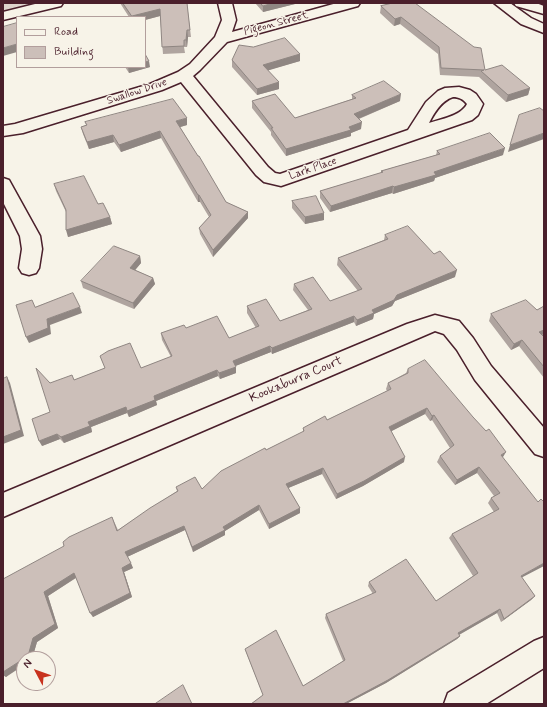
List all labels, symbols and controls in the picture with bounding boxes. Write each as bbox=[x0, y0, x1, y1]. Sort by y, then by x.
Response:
street label: Pigeon Street bbox=[242, 9, 310, 39]
legend bbox=[16, 16, 146, 68]
text: Road bbox=[54, 24, 78, 40]
text: Building bbox=[54, 44, 94, 60]
street label: Swallow Drive bbox=[105, 76, 169, 108]
street label: Lark Place bbox=[287, 155, 339, 183]
street label: Kookaburra Court bbox=[247, 353, 345, 407]
north arrow bbox=[16, 651, 56, 691]
text: N bbox=[20, 656, 35, 671]

